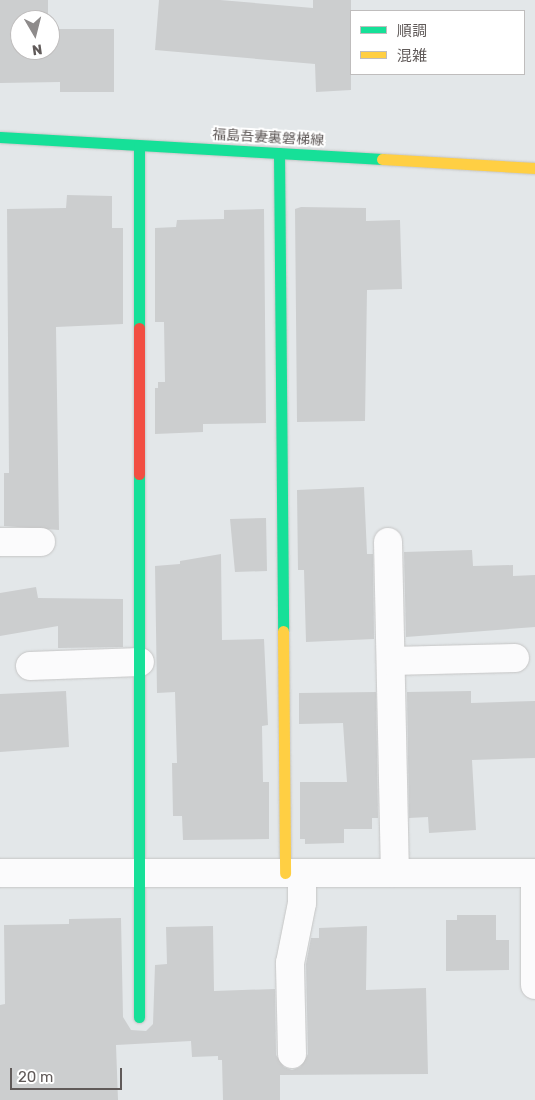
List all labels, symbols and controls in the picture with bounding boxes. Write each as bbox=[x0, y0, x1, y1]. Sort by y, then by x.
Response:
north arrow bbox=[10, 10, 60, 60]
legend bbox=[350, 10, 525, 75]
text: 順調 bbox=[397, 22, 427, 40]
text: N bbox=[31, 40, 43, 58]
text: 混雑 bbox=[397, 47, 427, 65]
street label: 福島吾妻裏磐梯線 bbox=[212, 127, 324, 149]
scale bar bbox=[12, 1058, 125, 1090]
text: 20 m bbox=[18, 1068, 53, 1086]

